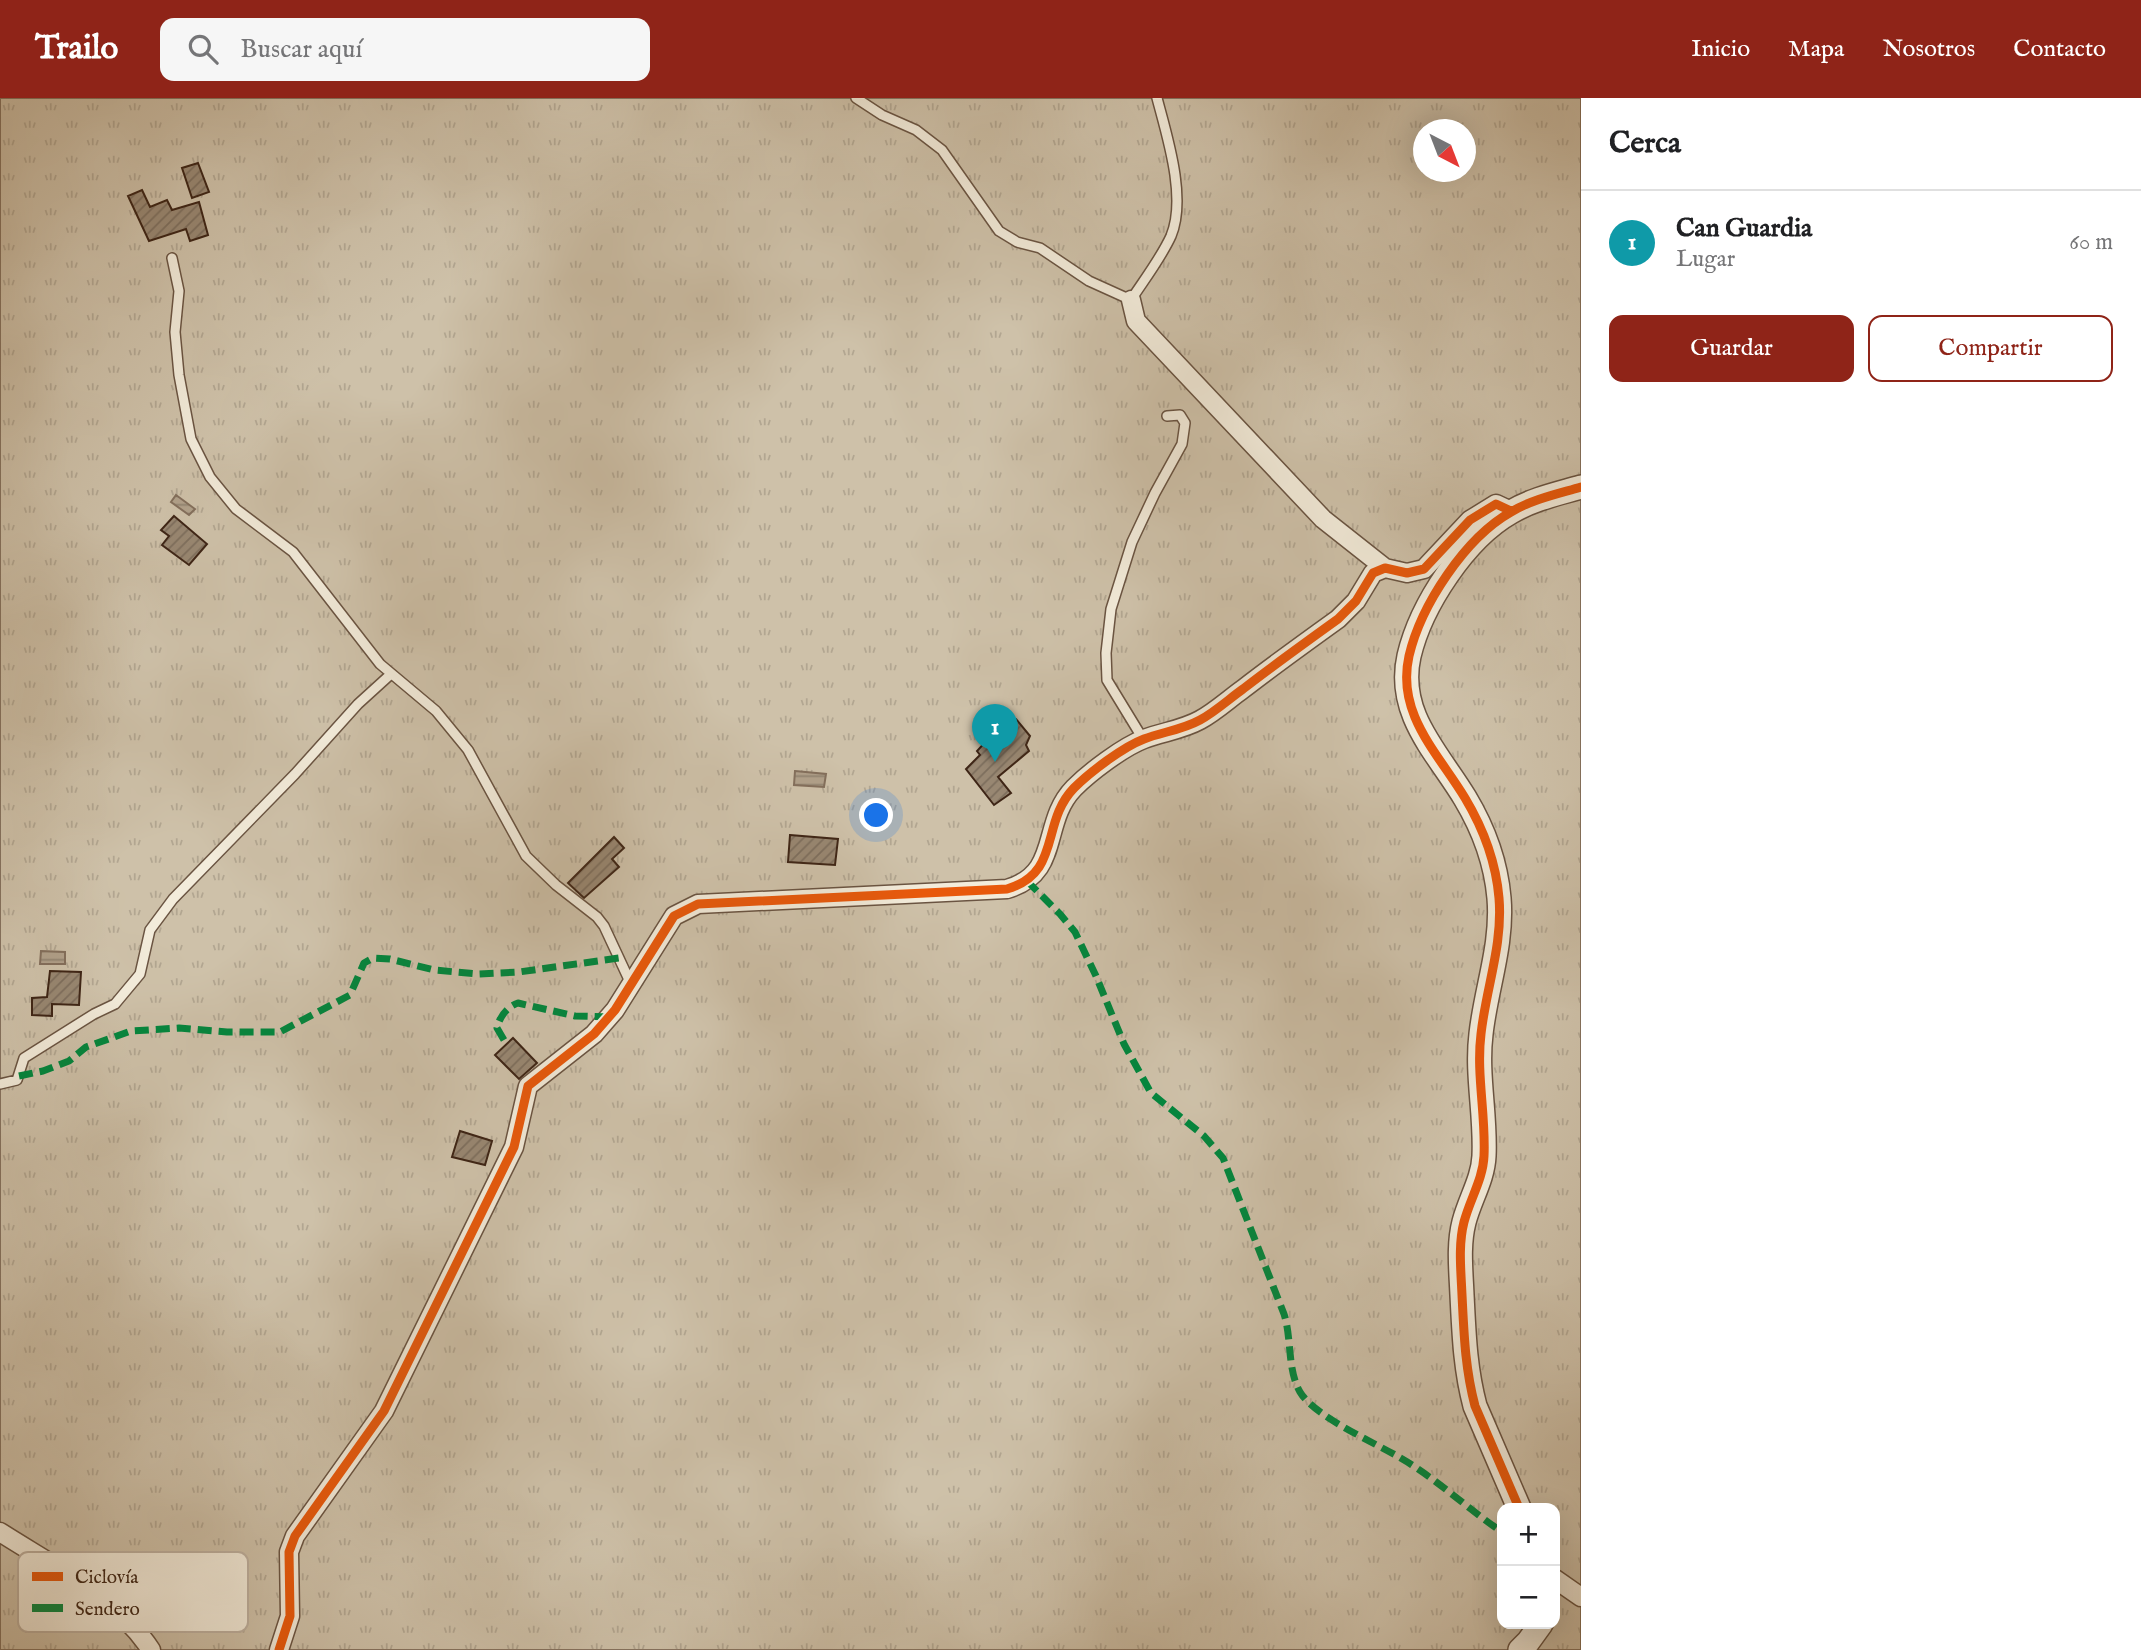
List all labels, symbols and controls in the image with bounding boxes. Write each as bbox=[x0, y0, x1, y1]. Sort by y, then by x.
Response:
search box bbox=[160, 18, 650, 81]
text: Trailo bbox=[35, 28, 118, 70]
icon: search bbox=[184, 30, 222, 68]
text: Buscar aquí bbox=[240, 33, 362, 66]
text: Inicio bbox=[1691, 34, 1750, 65]
text: Mapa bbox=[1788, 34, 1844, 65]
text: Nosotros bbox=[1882, 34, 1975, 65]
text: Contacto bbox=[2013, 34, 2106, 65]
north arrow bbox=[1413, 119, 1476, 182]
text: Cerca bbox=[1609, 125, 1681, 163]
text: Can Guardia bbox=[1676, 212, 1812, 245]
text: 1 bbox=[1628, 228, 1636, 257]
text: 60 m bbox=[2069, 228, 2113, 257]
text: Lugar bbox=[1676, 245, 1735, 274]
button: Guardar bbox=[1609, 315, 1854, 382]
button: Compartir bbox=[1868, 315, 2113, 382]
pin: 1 bbox=[972, 704, 1018, 762]
your location bbox=[859, 798, 893, 832]
map controls bbox=[1497, 1503, 1560, 1629]
button: + bbox=[1497, 1503, 1560, 1566]
legend bbox=[18, 1552, 248, 1632]
text: Ciclovía bbox=[75, 1566, 139, 1590]
button: − bbox=[1497, 1566, 1560, 1629]
text: Sendero bbox=[75, 1598, 140, 1622]

